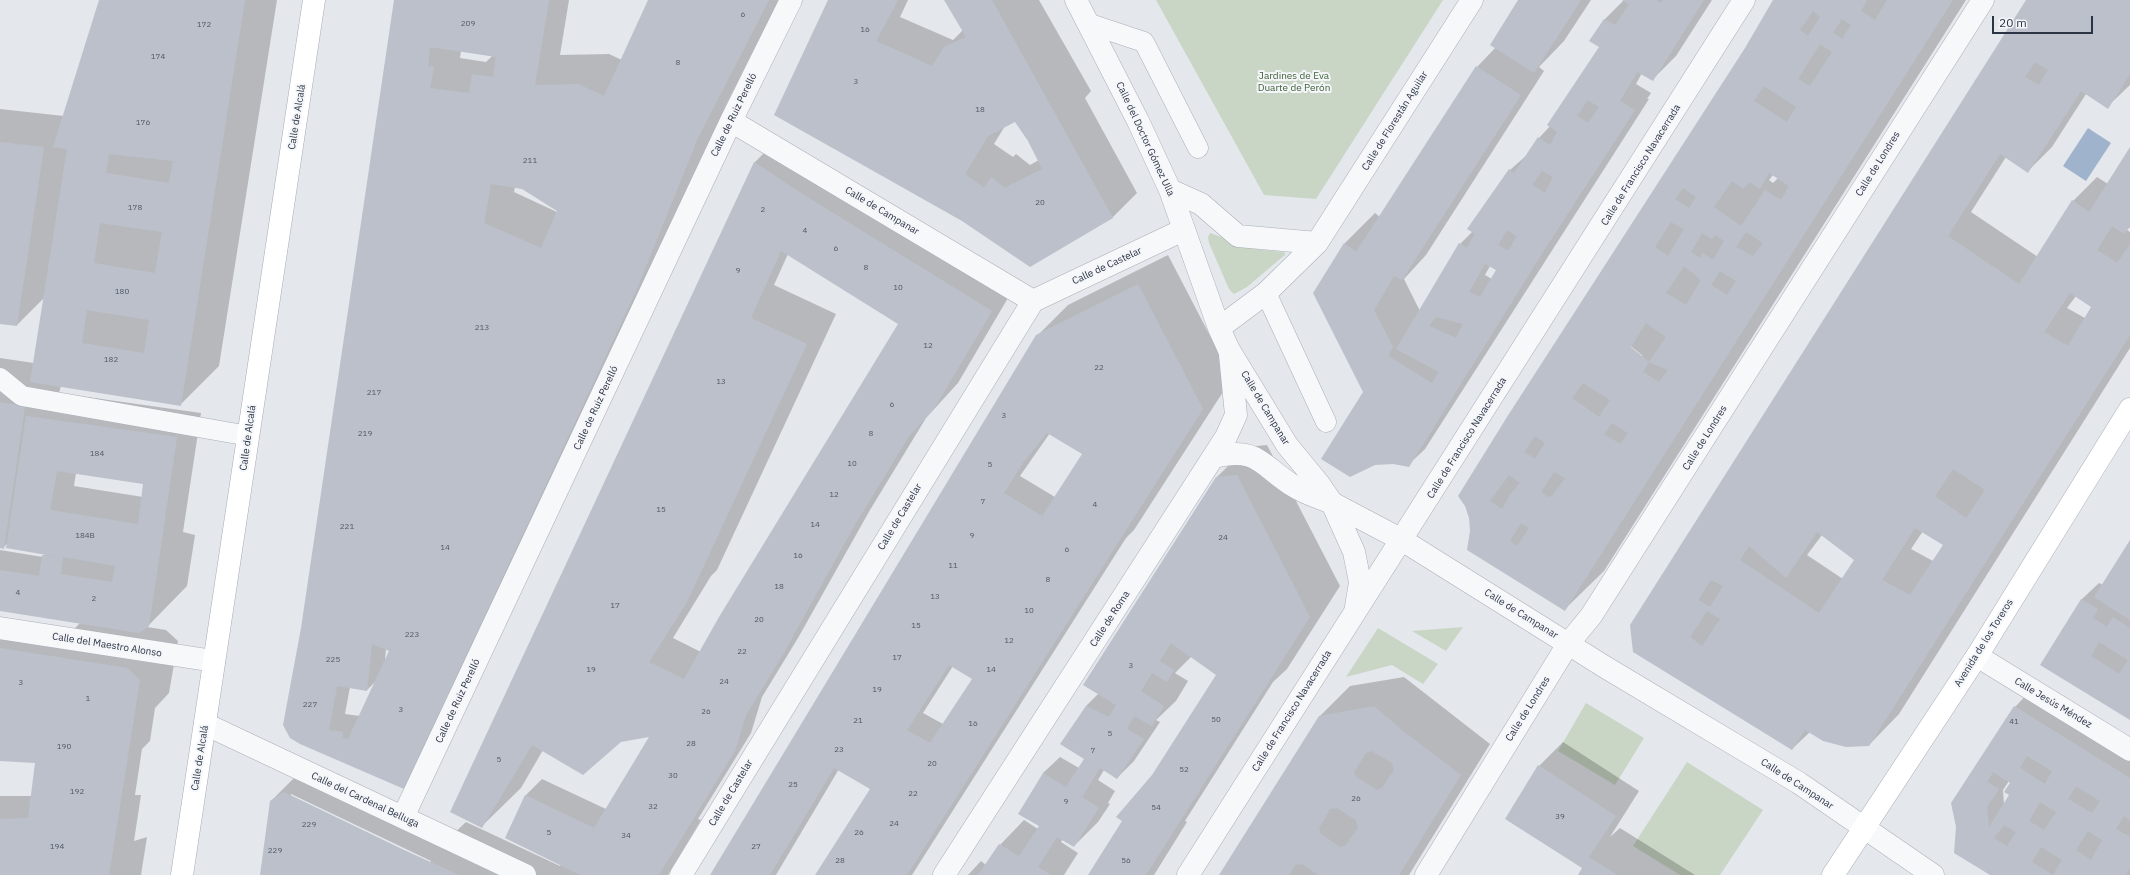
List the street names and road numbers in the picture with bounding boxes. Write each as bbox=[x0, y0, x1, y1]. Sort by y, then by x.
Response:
street label: Calle de Florestán Aguilar bbox=[1360, 69, 1430, 173]
street label: Calle de Ruiz Perelló bbox=[709, 71, 759, 159]
street label: Calle del Doctor Gómez Ulla bbox=[1113, 80, 1177, 198]
street label: Calle de Alcalá bbox=[286, 83, 308, 151]
street label: Calle de Francisco Navacerrada bbox=[1599, 102, 1683, 228]
street label: Calle de Londres bbox=[1853, 129, 1903, 199]
street label: Calle de Campanar bbox=[843, 184, 921, 238]
street label: Calle de Castelar bbox=[1070, 245, 1144, 287]
street label: Calle de Ruiz Perelló bbox=[571, 364, 621, 452]
street label: Calle de Campanar bbox=[1238, 369, 1292, 447]
street label: Calle de Francisco Navacerrada bbox=[1425, 375, 1509, 501]
street label: Calle de Londres bbox=[1680, 403, 1730, 473]
street label: Calle de Alcalá bbox=[237, 404, 259, 472]
street label: Calle de Castelar bbox=[875, 482, 925, 552]
street label: Calle de Campanar bbox=[1482, 587, 1560, 641]
street label: Calle de Roma bbox=[1087, 589, 1133, 649]
street label: Avenida de los Toreros bbox=[1952, 597, 2016, 689]
street label: Calle del Maestro Alonso bbox=[51, 630, 163, 660]
street label: Calle de Francisco Navacerrada bbox=[1250, 648, 1334, 774]
street label: Calle de Ruiz Perelló bbox=[433, 657, 483, 745]
street label: Calle de Londres bbox=[1503, 674, 1553, 744]
street label: Calle Jesús Méndez bbox=[2012, 675, 2094, 731]
street label: Calle de Alcalá bbox=[189, 724, 211, 792]
street label: Calle de Campanar bbox=[1758, 756, 1836, 812]
street label: Calle de Castelar bbox=[706, 758, 756, 828]
street label: Calle del Cardenal Belluga bbox=[309, 770, 421, 830]

